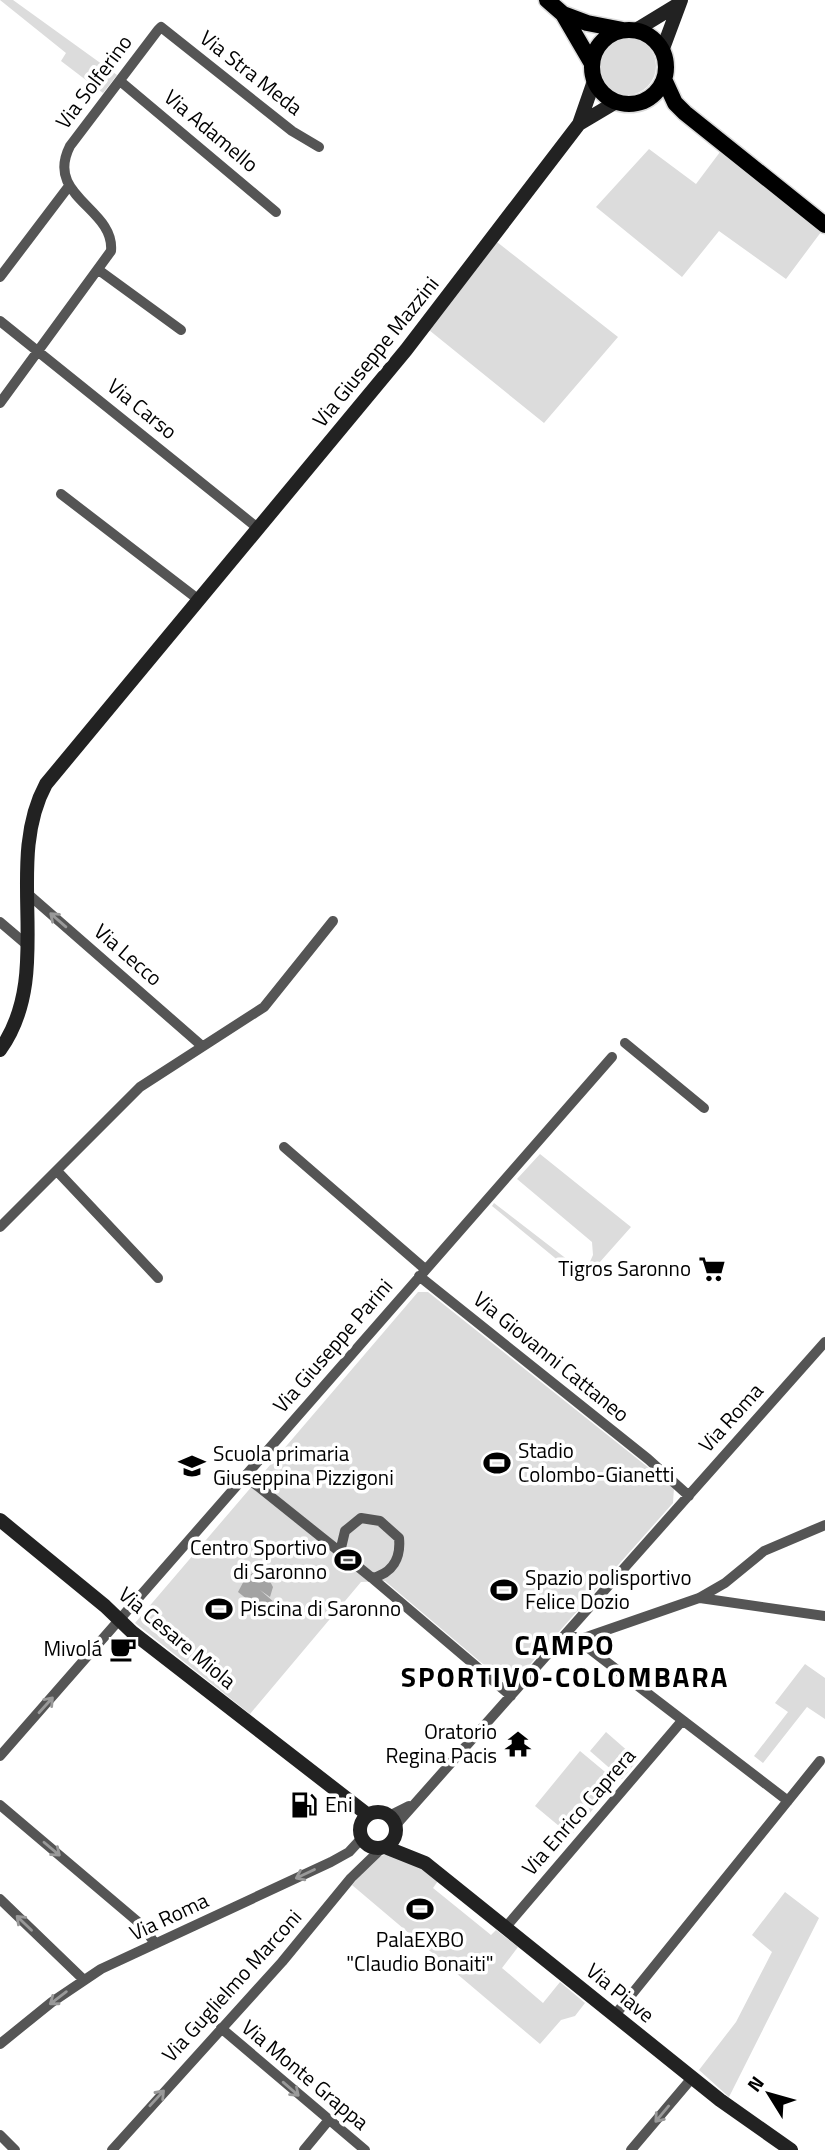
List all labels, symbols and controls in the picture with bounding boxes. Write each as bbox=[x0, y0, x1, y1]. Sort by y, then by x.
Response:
street label: Via Stra Meda bbox=[193, 22, 310, 123]
street label: Via Solferino bbox=[47, 27, 139, 135]
street label: Via Adamello bbox=[157, 81, 266, 179]
street label: Via Giuseppe Mazzini bbox=[304, 269, 446, 434]
street label: Via Carso bbox=[101, 370, 185, 446]
one-way arrow bbox=[50, 912, 68, 928]
street label: Via Lecco bbox=[87, 915, 170, 993]
place label: Tigros Saronno bbox=[558, 1252, 691, 1284]
supermarket icon: Tigros Saronno bbox=[697, 1254, 727, 1284]
street label: Via Giuseppe Parini bbox=[265, 1271, 400, 1420]
street label: Via Giovanni Cattaneo bbox=[467, 1283, 637, 1429]
street label: Via Roma bbox=[690, 1375, 771, 1459]
place label: Stadio Colombo-Gianetti bbox=[518, 1434, 674, 1490]
place label: Scuola primaria Giuseppina Pizzigoni bbox=[213, 1437, 394, 1493]
sports icon: Stadio Colombo-Gianetti bbox=[482, 1448, 512, 1478]
school or university icon: Scuola primaria Giuseppina Pizzigoni bbox=[177, 1451, 207, 1481]
place label: Centro Sportivo di Saronno bbox=[190, 1531, 327, 1587]
sports icon: Centro Sportivo di Saronno bbox=[333, 1545, 363, 1575]
place label: Spazio polisportivo Felice Dozio bbox=[525, 1561, 692, 1617]
sports icon: Spazio polisportivo Felice Dozio bbox=[489, 1575, 519, 1605]
street label: Via Cesare Miola bbox=[112, 1578, 244, 1696]
place label: Piscina di Saronno bbox=[240, 1592, 401, 1624]
sports icon: Piscina di Saronno bbox=[204, 1594, 234, 1624]
district label: CAMPO SPORTIVO-COLOMBARA bbox=[401, 1623, 729, 1698]
place label: Mivolá bbox=[43, 1632, 102, 1664]
cafe icon: Mivolá bbox=[108, 1634, 138, 1664]
one-way arrow bbox=[37, 1697, 53, 1715]
place label: Oratorio Regina Pacis bbox=[385, 1715, 497, 1771]
temple icon: Oratorio Regina Pacis bbox=[503, 1729, 533, 1759]
street label: Via Enrico Caprera bbox=[514, 1740, 643, 1882]
place label: Eni bbox=[325, 1788, 353, 1820]
fuel station icon: Eni bbox=[289, 1790, 319, 1820]
one-way arrow bbox=[43, 1841, 61, 1857]
one-way arrow bbox=[295, 1868, 316, 1882]
street label: Via Roma bbox=[124, 1884, 214, 1948]
sports icon: PalaEXBO "Claudio Bonaiti" bbox=[405, 1894, 435, 1924]
street label: Via Guglielmo Marconi bbox=[154, 1902, 309, 2069]
one-way arrow bbox=[16, 1914, 33, 1931]
place label: PalaEXBO "Claudio Bonaiti" bbox=[346, 1923, 494, 1979]
street label: Via Piave bbox=[579, 1955, 662, 2030]
one-way arrow bbox=[49, 1991, 68, 2005]
street label: Via Monte Grappa bbox=[235, 2011, 377, 2138]
north arrow bbox=[734, 2059, 804, 2129]
text: N bbox=[739, 2069, 771, 2097]
one-way arrow bbox=[282, 2081, 300, 2097]
one-way arrow bbox=[148, 2090, 165, 2107]
one-way arrow bbox=[654, 2105, 670, 2123]

